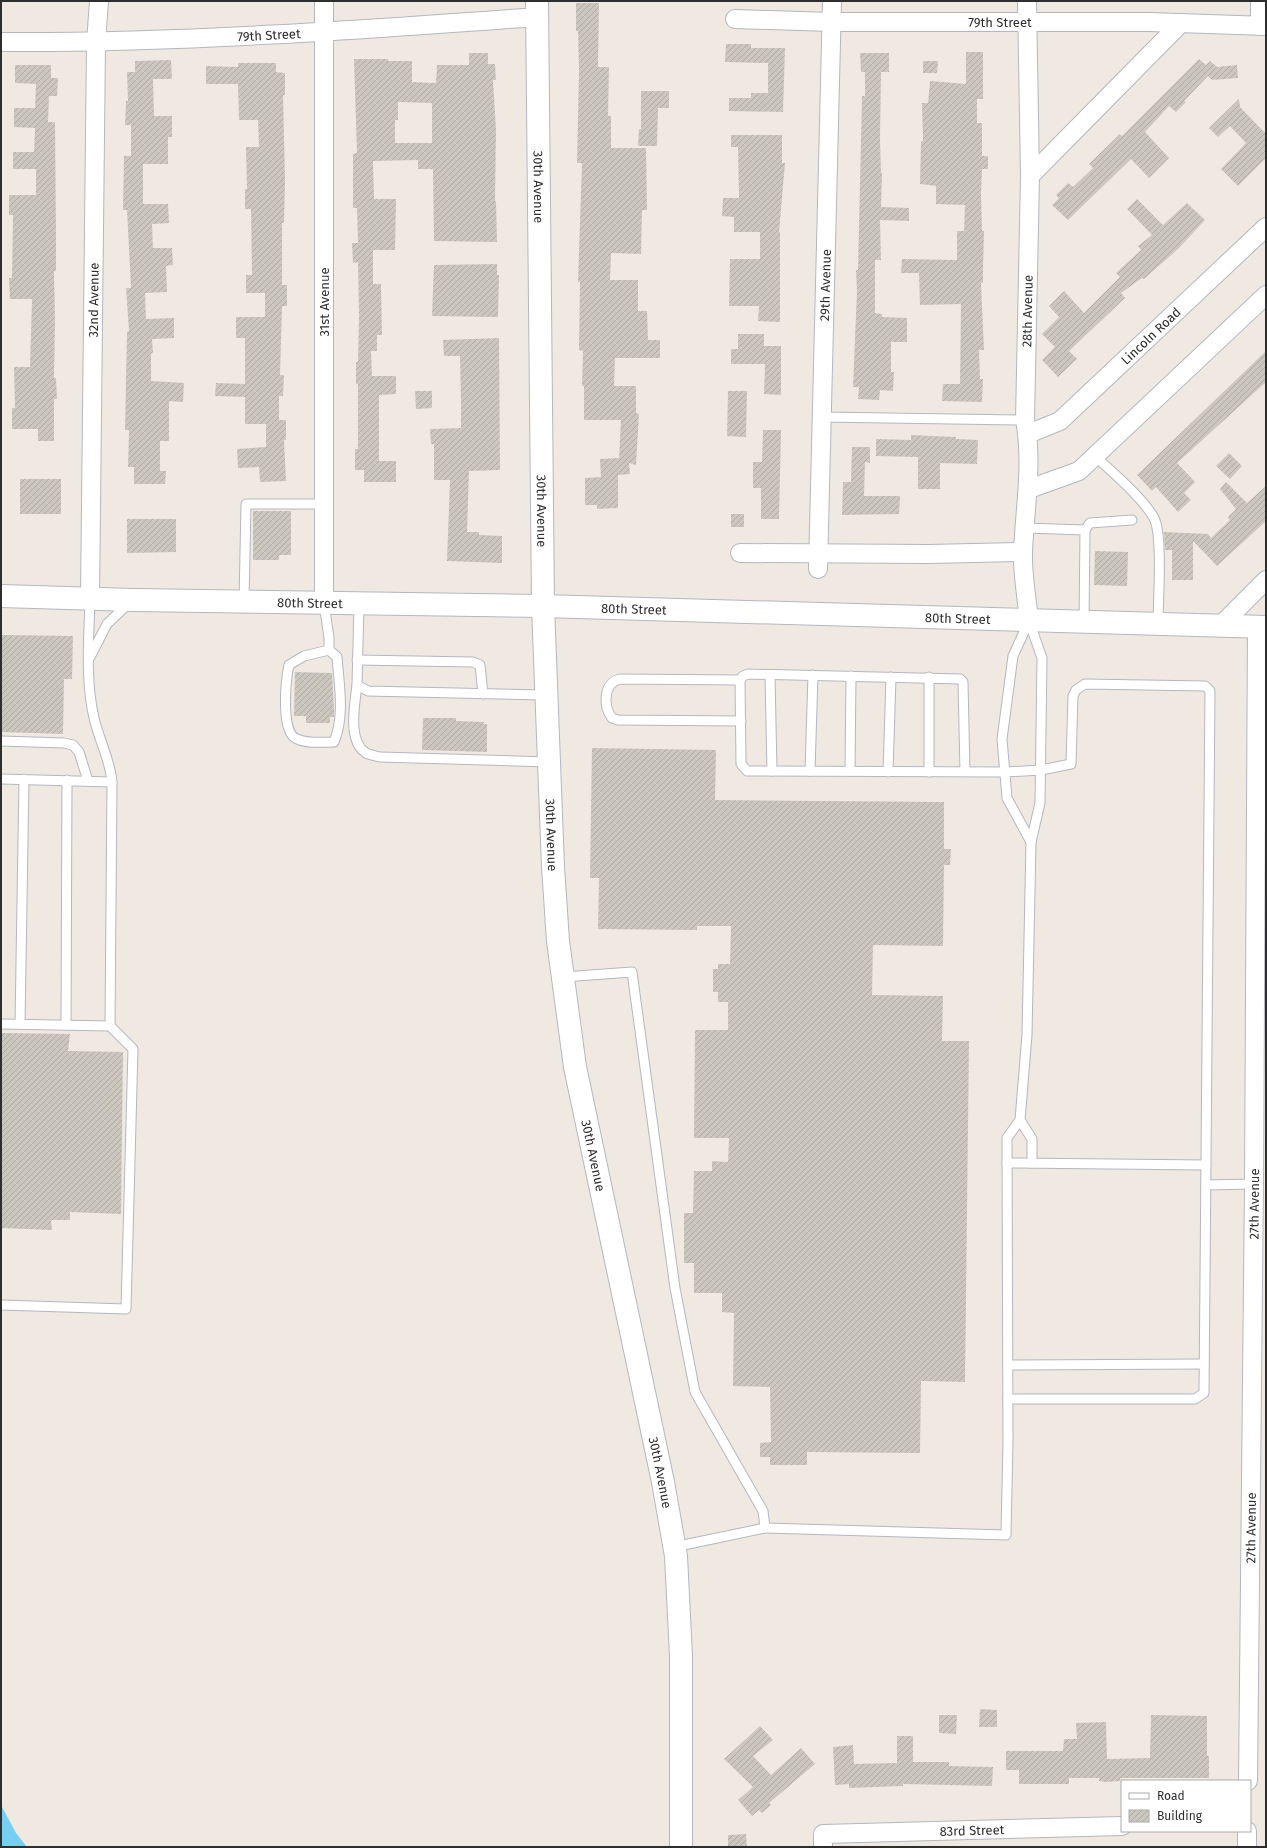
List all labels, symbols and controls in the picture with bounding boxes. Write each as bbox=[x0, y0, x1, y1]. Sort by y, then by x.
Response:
street label: 79th Street bbox=[968, 15, 1032, 30]
street label: 79th Street bbox=[237, 26, 301, 44]
street label: 30th Avenue bbox=[530, 151, 546, 223]
street label: 29th Avenue bbox=[817, 249, 834, 321]
street label: 32nd Avenue bbox=[86, 263, 102, 338]
street label: 31st Avenue bbox=[317, 267, 332, 337]
street label: 28th Avenue bbox=[1019, 275, 1036, 347]
street label: Lincoln Road bbox=[1118, 304, 1184, 368]
street label: 30th Avenue bbox=[534, 475, 549, 547]
street label: 80th Street bbox=[277, 595, 343, 611]
street label: 80th Street bbox=[601, 601, 667, 618]
street label: 80th Street bbox=[925, 610, 991, 627]
street label: 30th Avenue bbox=[542, 798, 560, 872]
street label: 30th Avenue bbox=[578, 1118, 608, 1193]
street label: 27th Avenue bbox=[1246, 1168, 1262, 1240]
street label: 30th Avenue bbox=[646, 1435, 674, 1510]
street label: 27th Avenue bbox=[1243, 1492, 1259, 1564]
legend bbox=[1121, 1780, 1251, 1832]
text: Road bbox=[1157, 1789, 1185, 1803]
text: Building bbox=[1157, 1809, 1203, 1823]
street label: 83rd Street bbox=[939, 1822, 1005, 1839]

